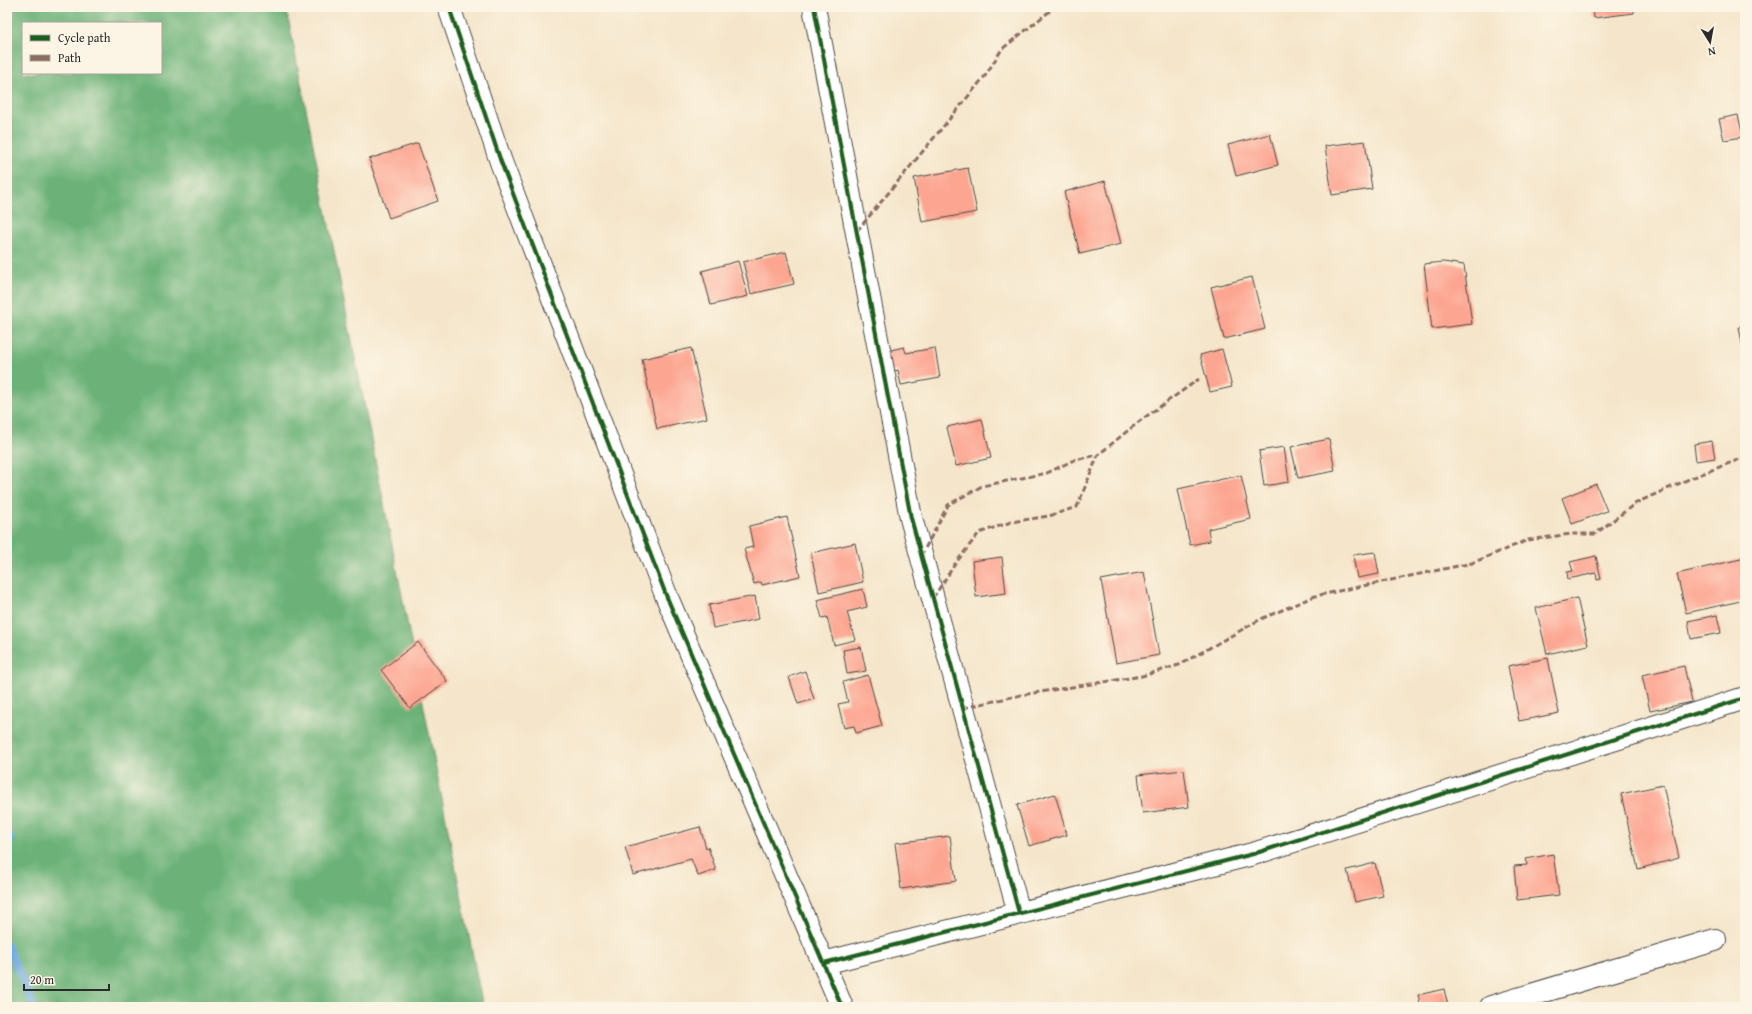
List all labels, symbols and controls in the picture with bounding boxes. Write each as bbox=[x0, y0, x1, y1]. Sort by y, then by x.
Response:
legend bbox=[22, 22, 162, 74]
north arrow bbox=[1690, 22, 1730, 62]
text: Cycle path bbox=[58, 29, 111, 46]
text: N bbox=[1706, 43, 1717, 60]
text: Path bbox=[58, 49, 81, 66]
scale bar bbox=[24, 966, 109, 992]
text: 20 m bbox=[30, 971, 54, 988]

